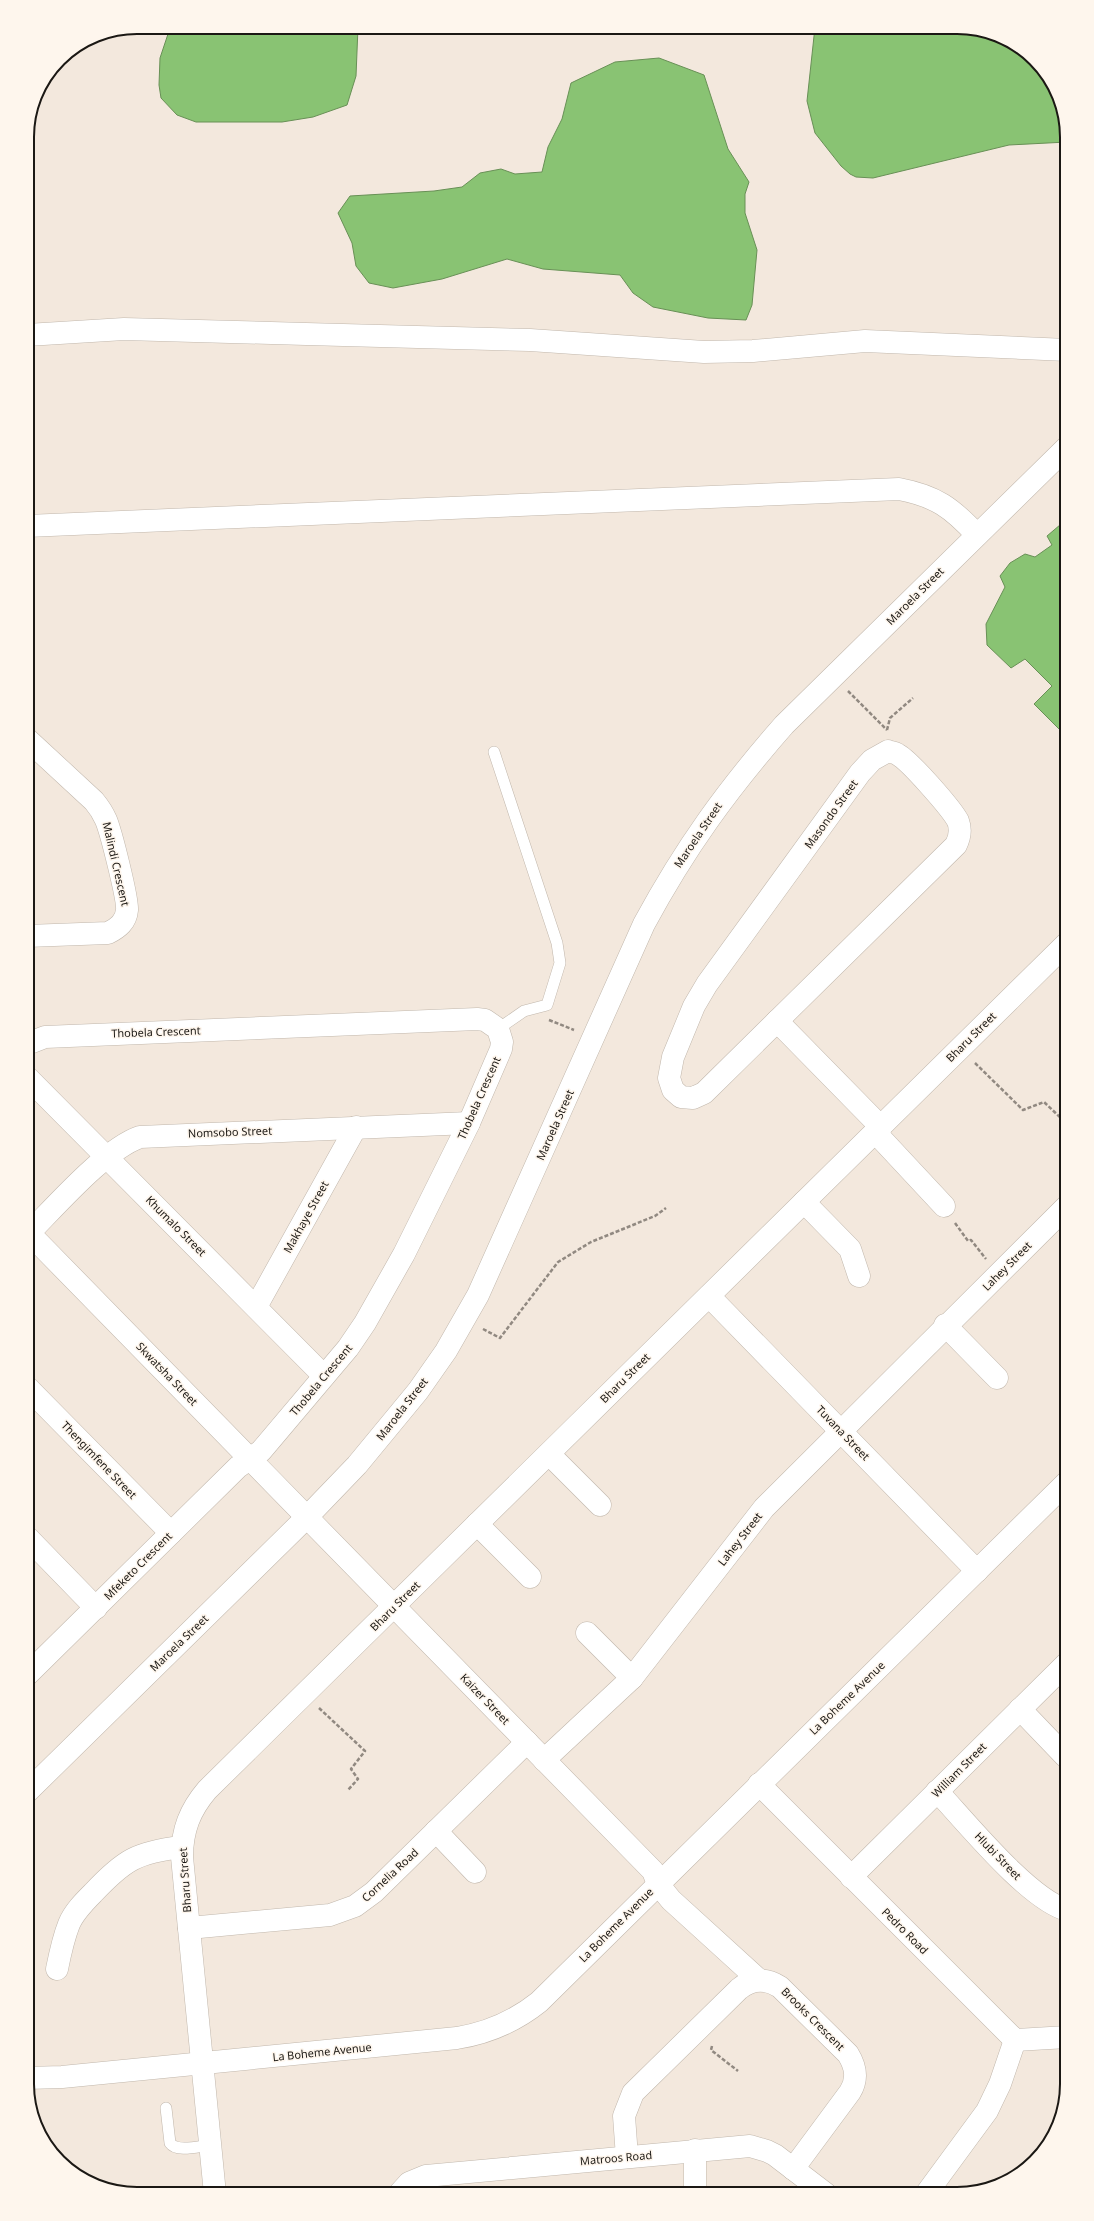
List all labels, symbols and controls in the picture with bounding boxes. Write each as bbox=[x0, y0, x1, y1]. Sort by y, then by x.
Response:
street label: Maroela Street bbox=[883, 563, 947, 628]
street label: Masondo Street bbox=[800, 776, 861, 851]
street label: Maroela Street bbox=[670, 799, 725, 870]
street label: Malindi Crescent bbox=[99, 820, 133, 908]
street label: Bharu Street bbox=[942, 1008, 999, 1065]
street label: Thobela Crescent bbox=[111, 1022, 201, 1041]
street label: Thobela Crescent bbox=[454, 1054, 504, 1142]
street label: Maroela Street bbox=[532, 1087, 577, 1163]
street label: Nomsobo Street bbox=[188, 1123, 272, 1140]
street label: Makhaye Street bbox=[280, 1178, 332, 1256]
street label: Khumalo Street bbox=[143, 1192, 210, 1259]
street label: Lahey Street bbox=[979, 1238, 1035, 1294]
street label: Skwatsha Street bbox=[133, 1339, 201, 1409]
street label: Thobela Crescent bbox=[286, 1341, 355, 1419]
street label: Bharu Street bbox=[596, 1349, 653, 1406]
street label: Maroela Street bbox=[372, 1374, 431, 1443]
street label: Tuvana Street bbox=[813, 1402, 873, 1463]
street label: Thengimfene Street bbox=[58, 1418, 140, 1502]
street label: Lahey Street bbox=[714, 1509, 765, 1568]
street label: Mfeketo Crescent bbox=[100, 1528, 175, 1603]
street label: Bharu Street bbox=[366, 1577, 423, 1634]
street label: Maroela Street bbox=[146, 1611, 211, 1674]
street label: La Boheme Avenue bbox=[806, 1658, 888, 1738]
street label: Kaizer Street bbox=[457, 1670, 513, 1727]
street label: William Street bbox=[928, 1739, 989, 1800]
street label: Hlubi Street bbox=[972, 1829, 1025, 1883]
street label: Cornelia Road bbox=[358, 1844, 421, 1905]
street label: Bharu Street bbox=[175, 1847, 194, 1913]
street label: La Boheme Avenue bbox=[575, 1884, 656, 1965]
street label: Pedro Road bbox=[879, 1904, 932, 1957]
street label: Brooks Crescent bbox=[778, 1984, 848, 2054]
street label: La Boheme Avenue bbox=[272, 2039, 372, 2064]
street label: Matroos Road bbox=[579, 2147, 653, 2168]

